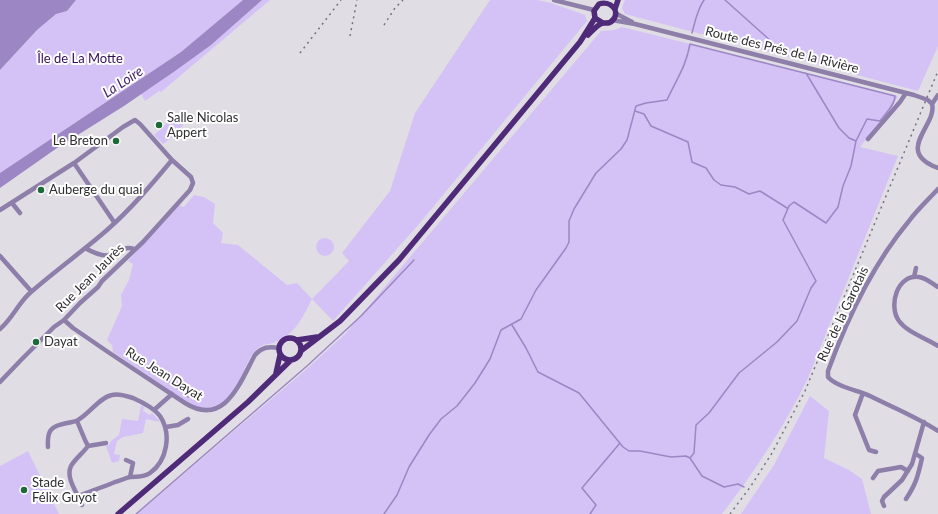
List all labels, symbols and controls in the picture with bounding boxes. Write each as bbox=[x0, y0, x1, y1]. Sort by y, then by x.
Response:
street label: Route des Prés de la Rivière bbox=[704, 23, 860, 77]
park label: Île de La Motte bbox=[37, 51, 123, 67]
water label: La Loire bbox=[100, 63, 146, 101]
place label: Salle Nicolas Appert bbox=[167, 110, 238, 141]
marker: Salle Nicolas Appert bbox=[154, 120, 164, 130]
place label: Le Breton bbox=[53, 133, 108, 149]
marker: Le Breton bbox=[111, 136, 121, 146]
place label: Auberge du quai bbox=[49, 182, 142, 198]
marker: Auberge du quai bbox=[36, 185, 46, 195]
street label: Rue Jean Jaurès bbox=[53, 241, 127, 315]
street label: Rue de la Garotais bbox=[814, 264, 872, 364]
place label: Dayat bbox=[44, 334, 78, 350]
marker: Dayat bbox=[31, 337, 41, 347]
street label: Rue Jean Dayat bbox=[123, 344, 205, 404]
place label: Stade Félix Guyot bbox=[32, 475, 97, 506]
marker: Stade Félix Guyot bbox=[19, 485, 29, 495]

